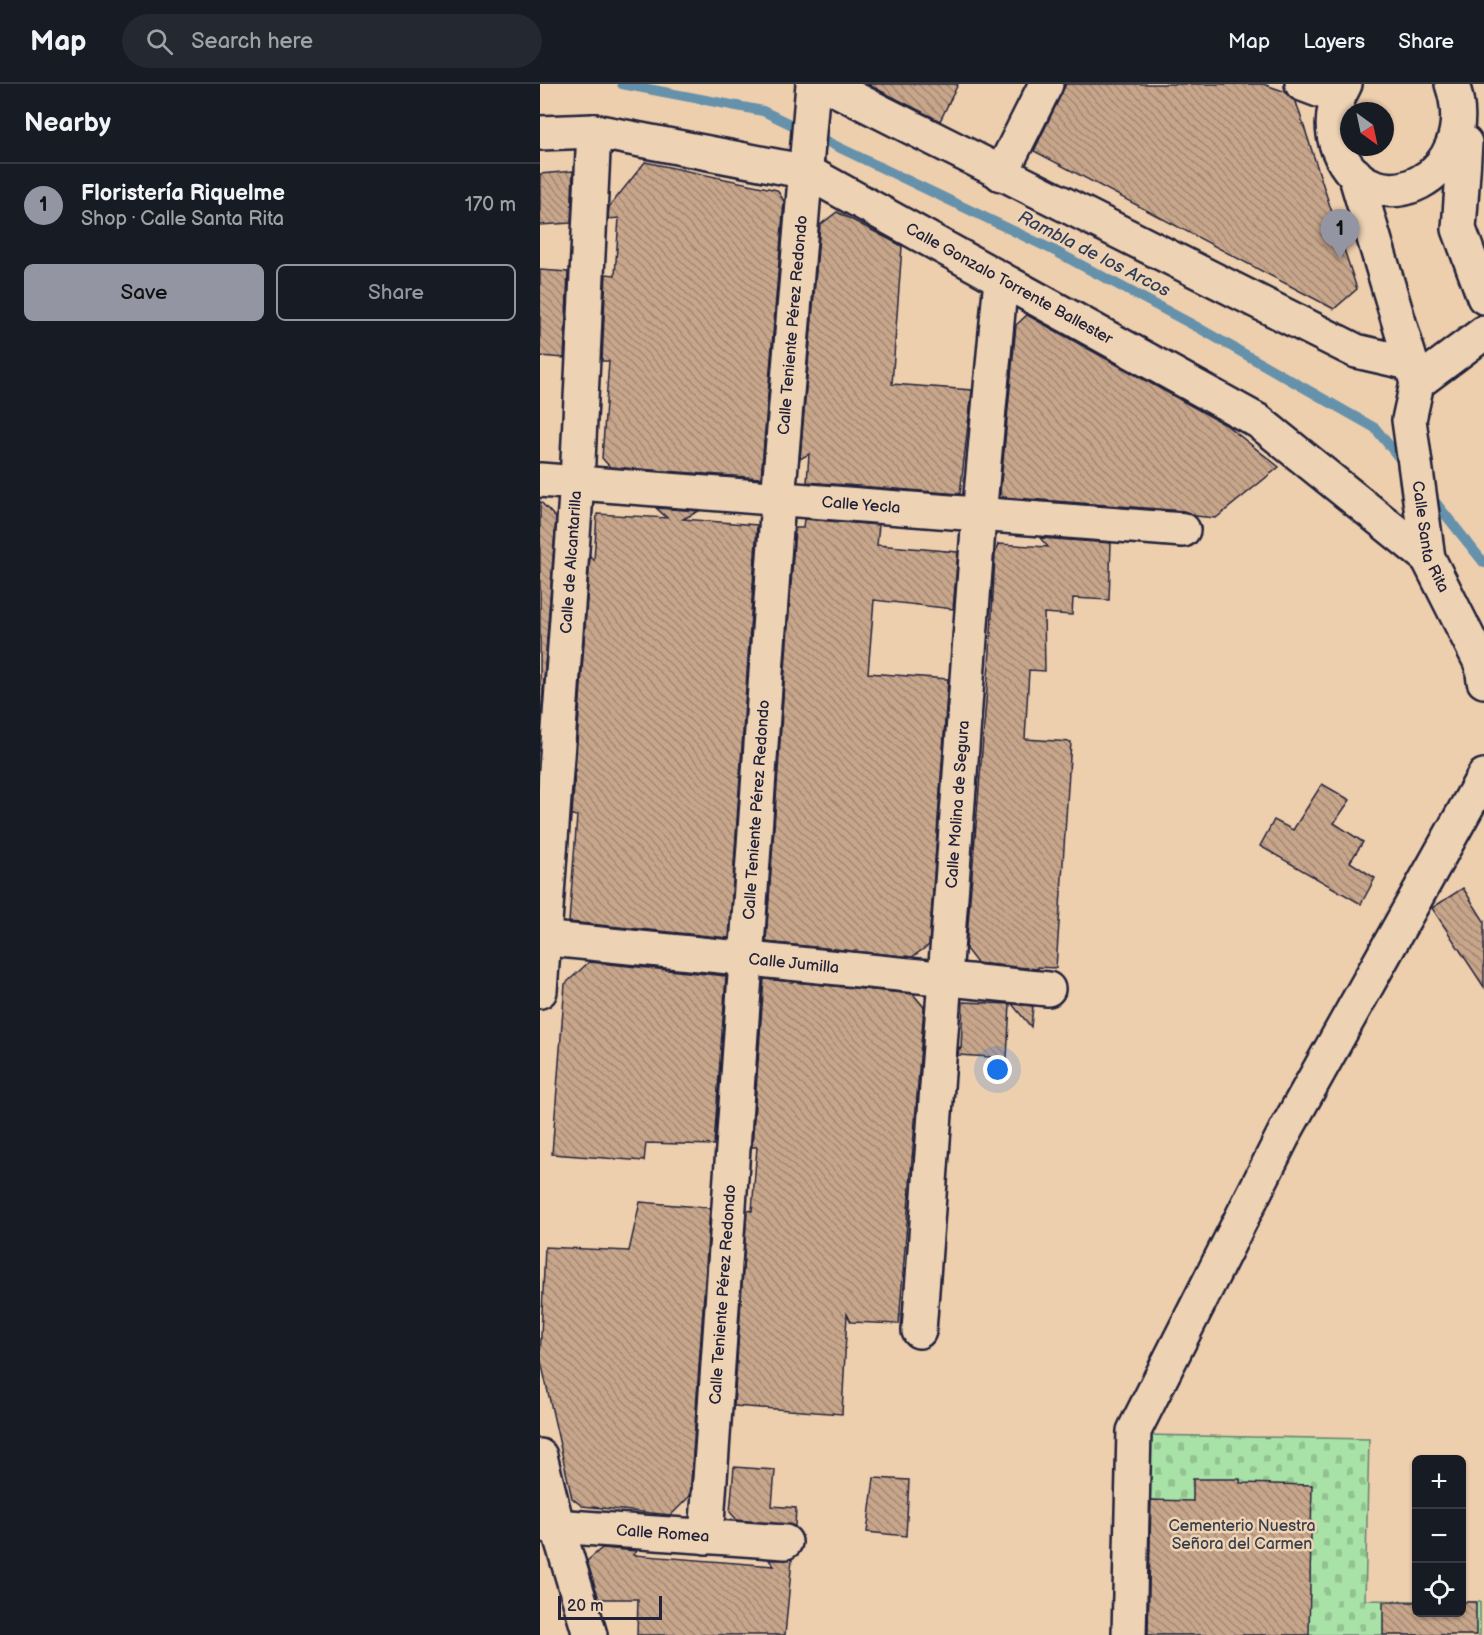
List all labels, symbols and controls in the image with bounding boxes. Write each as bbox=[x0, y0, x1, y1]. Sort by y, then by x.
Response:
search box bbox=[122, 14, 542, 68]
text: Map bbox=[30, 25, 86, 58]
icon: search bbox=[143, 25, 176, 58]
text: Search here bbox=[191, 28, 313, 55]
text: Map bbox=[1228, 29, 1270, 54]
text: Layers bbox=[1303, 29, 1365, 54]
text: Share bbox=[1398, 29, 1454, 54]
north arrow bbox=[1340, 102, 1394, 156]
text: Nearby bbox=[24, 108, 111, 139]
text: Floristería Riquelme bbox=[81, 180, 285, 207]
text: 1 bbox=[39, 193, 48, 217]
text: 170 m bbox=[465, 193, 516, 217]
text: Shop · Calle Santa Rita bbox=[81, 207, 284, 231]
water label: Rambla de los Arcos bbox=[1014, 207, 1174, 301]
pin: 1 bbox=[1320, 210, 1360, 259]
street label: Calle Teniente Pérez Redondo bbox=[774, 215, 811, 436]
street label: Calle Gonzalo Torrente Ballester bbox=[902, 219, 1116, 349]
button: Save bbox=[24, 264, 264, 321]
button: Share bbox=[276, 264, 516, 321]
street label: Calle Santa Rita bbox=[1408, 480, 1453, 596]
street label: Calle de Alcantarilla bbox=[556, 490, 586, 634]
street label: Calle Yecla bbox=[821, 492, 901, 517]
street label: Calle Teniente Pérez Redondo bbox=[739, 699, 774, 920]
street label: Calle Molina de Segura bbox=[942, 720, 973, 889]
street label: Calle Jumilla bbox=[748, 949, 840, 977]
your location bbox=[983, 1055, 1012, 1084]
street label: Calle Teniente Pérez Redondo bbox=[706, 1184, 740, 1405]
map controls bbox=[1412, 1455, 1466, 1617]
button: + bbox=[1412, 1455, 1466, 1509]
button: − bbox=[1412, 1509, 1466, 1563]
park label: Cementerio Nuestra Señora del Carmen bbox=[1168, 1517, 1316, 1554]
street label: Calle Romea bbox=[615, 1521, 710, 1546]
button: locate bbox=[1412, 1563, 1466, 1617]
scale bar bbox=[558, 1593, 662, 1620]
text: 20 m bbox=[567, 1597, 603, 1616]

